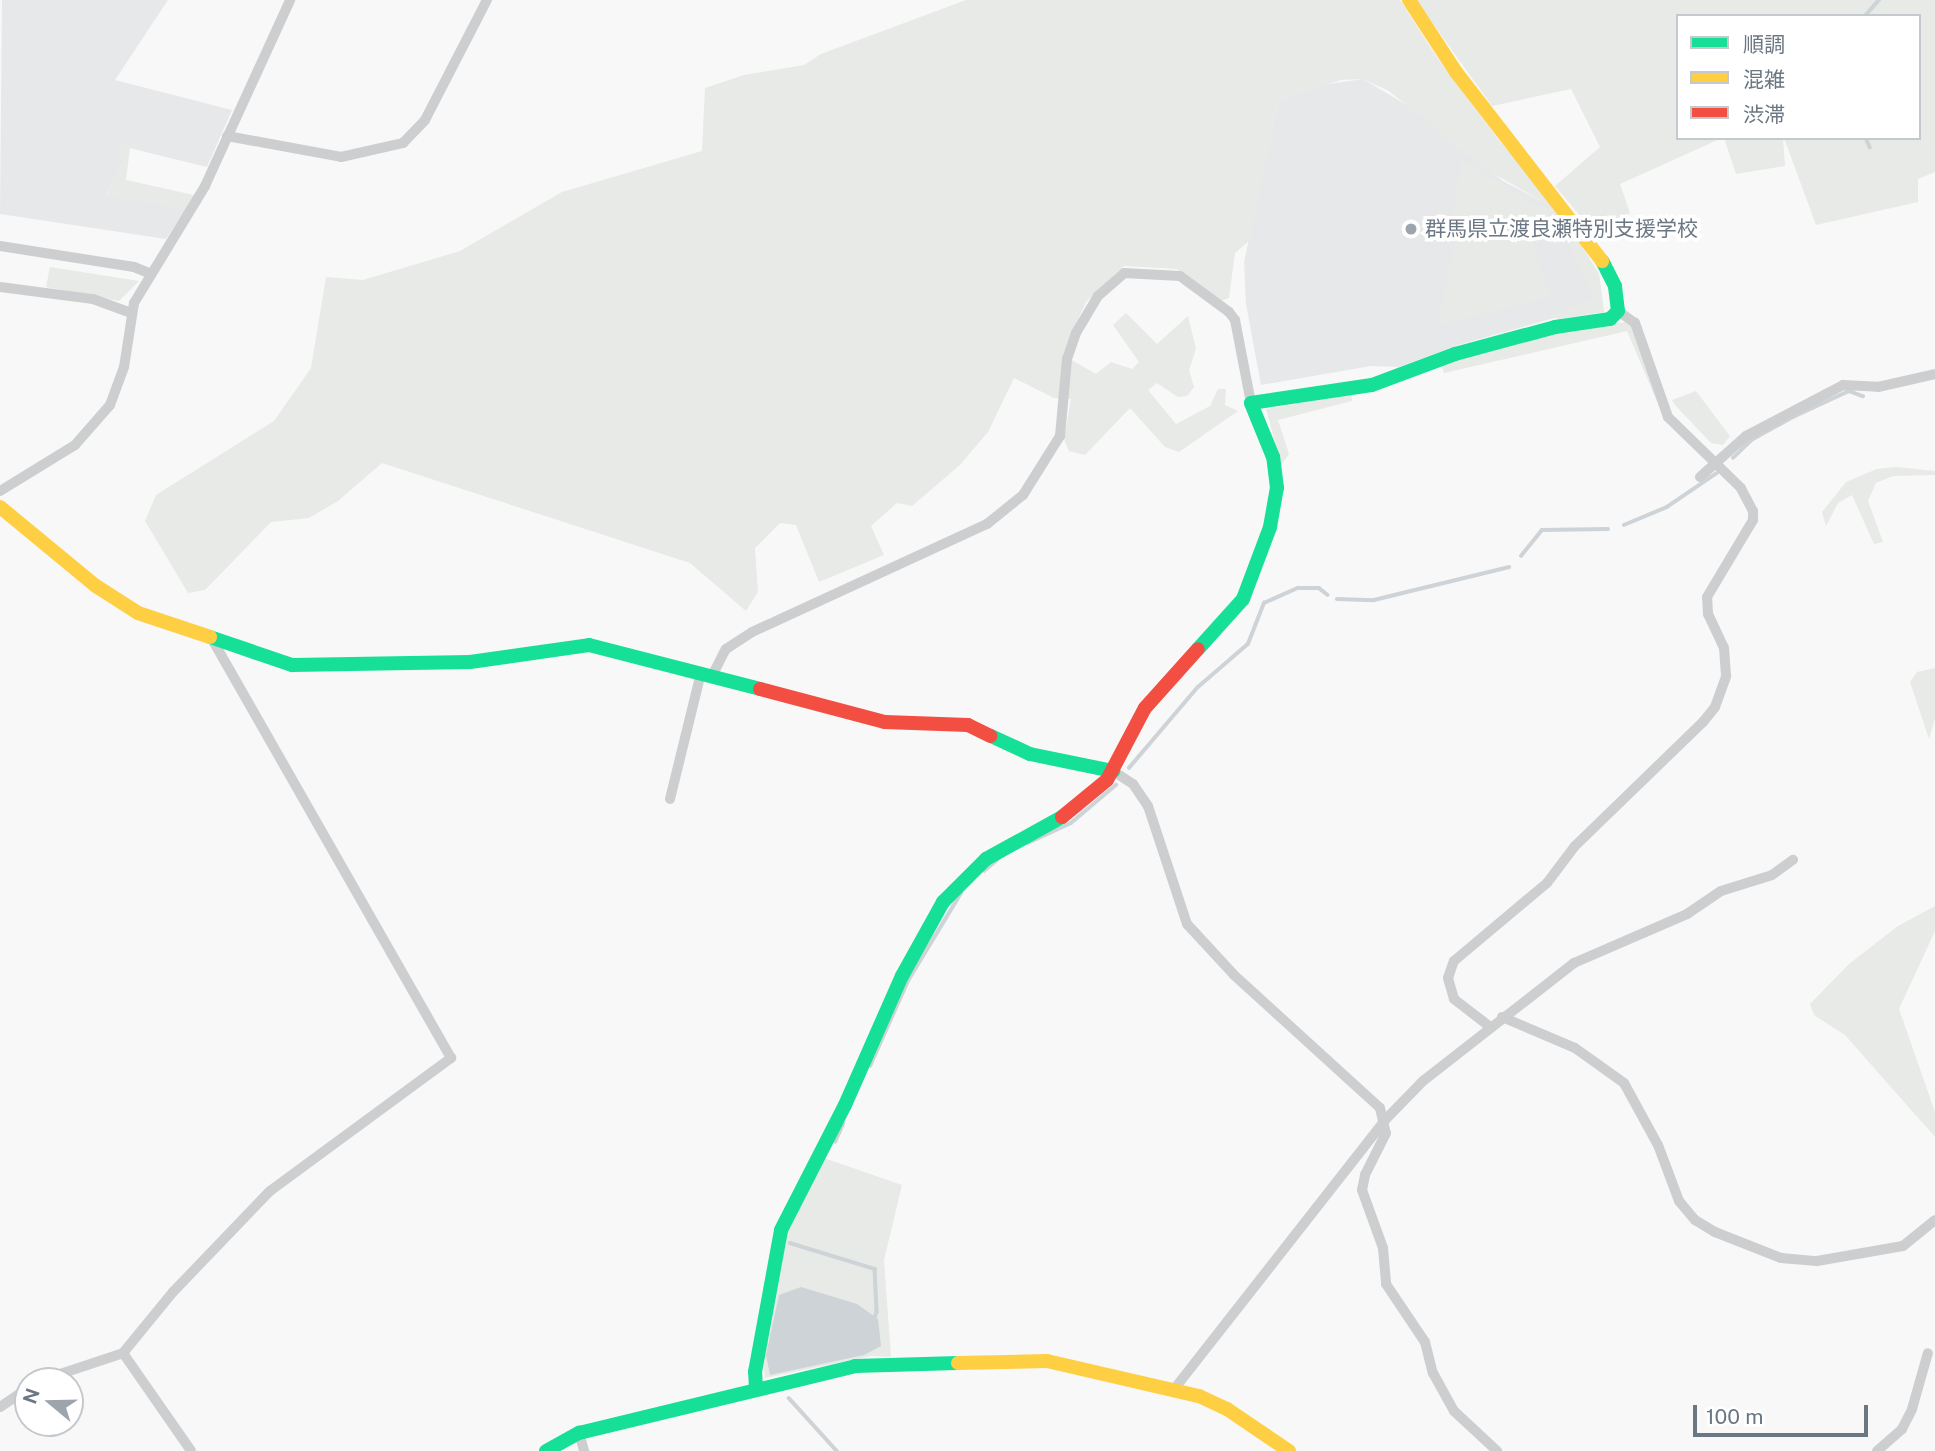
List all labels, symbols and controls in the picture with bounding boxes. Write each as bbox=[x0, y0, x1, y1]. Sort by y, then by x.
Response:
legend bbox=[1676, 14, 1921, 140]
text: 順調 bbox=[1743, 32, 1785, 57]
text: 混雑 bbox=[1743, 67, 1785, 92]
text: 渋滞 bbox=[1743, 102, 1785, 127]
place label: 群馬県立渡良瀬特別支援学校 bbox=[1425, 216, 1698, 242]
marker: 群馬県立渡良瀬特別支援学校 bbox=[1403, 221, 1419, 237]
north arrow bbox=[14, 1367, 84, 1437]
text: N bbox=[18, 1385, 44, 1406]
scale bar bbox=[1697, 1392, 1872, 1436]
text: 100 m bbox=[1706, 1404, 1763, 1429]

